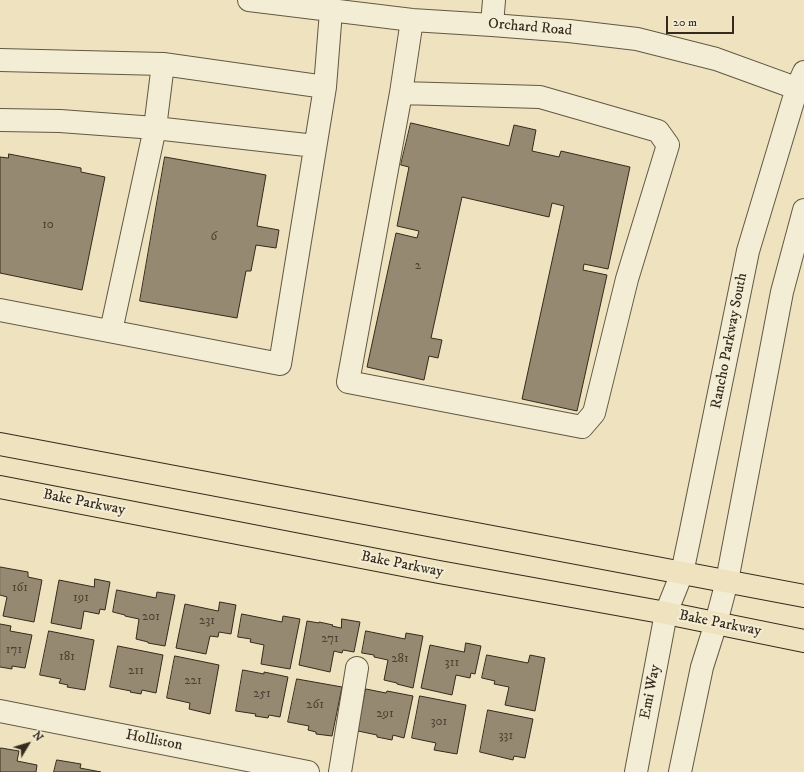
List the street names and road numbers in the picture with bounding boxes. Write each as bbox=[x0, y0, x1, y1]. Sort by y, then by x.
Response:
street label: Orchard Road bbox=[487, 15, 573, 41]
street label: Rancho Parkway South bbox=[708, 271, 752, 411]
street label: Bake Parkway bbox=[41, 486, 127, 520]
street label: Bake Parkway bbox=[359, 548, 445, 582]
street label: Bake Parkway bbox=[677, 607, 763, 641]
street label: Emi Way bbox=[637, 663, 665, 721]
street label: Holliston bbox=[124, 727, 184, 755]

